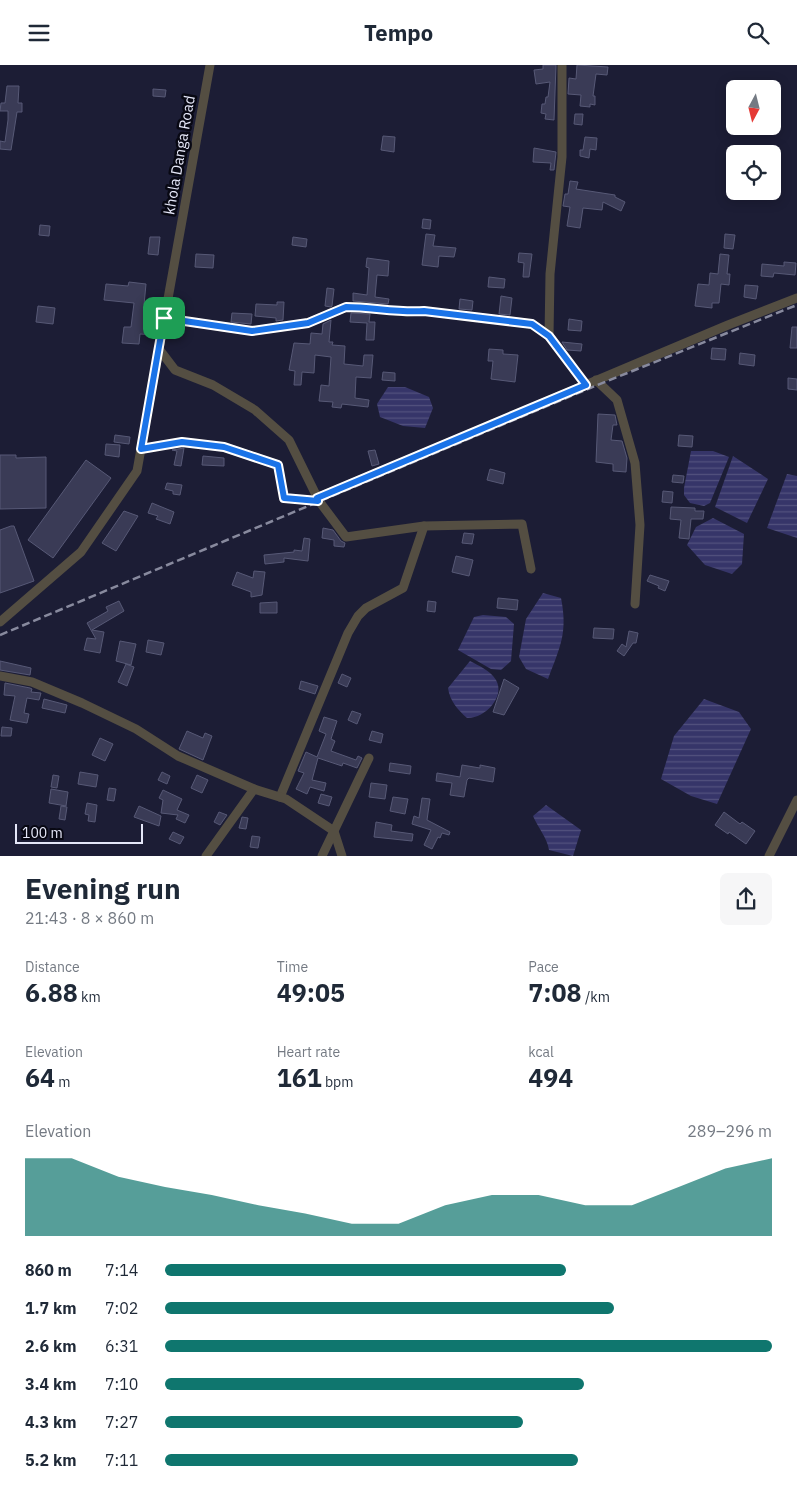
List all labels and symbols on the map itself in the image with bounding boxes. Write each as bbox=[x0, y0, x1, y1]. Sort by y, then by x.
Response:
north arrow bbox=[726, 80, 781, 135]
street label: khola Danga Road bbox=[159, 94, 199, 216]
pin bbox=[143, 297, 185, 339]
scale bar bbox=[15, 821, 142, 844]

